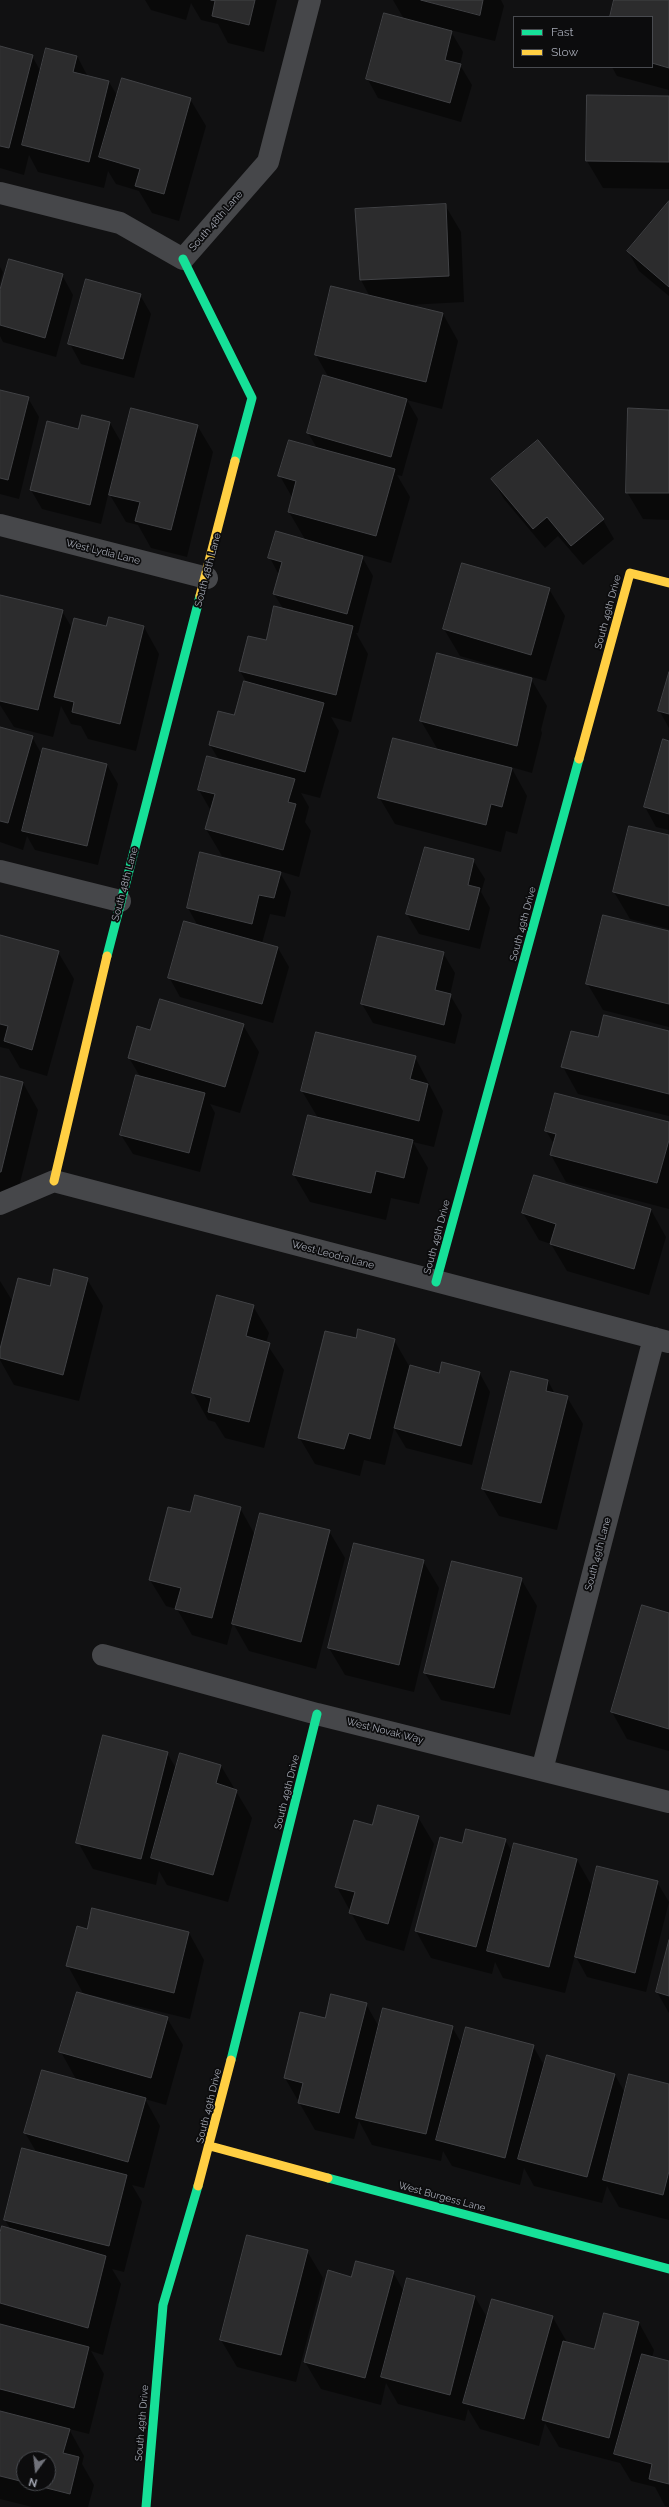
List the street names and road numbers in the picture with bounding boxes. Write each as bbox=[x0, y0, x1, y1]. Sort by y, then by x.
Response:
street label: South 48th Lane bbox=[187, 188, 245, 254]
street label: South 48th Lane bbox=[192, 532, 224, 608]
street label: West Lydia Lane bbox=[65, 537, 141, 567]
street label: South 49th Drive bbox=[592, 573, 624, 651]
street label: South 48th Lane bbox=[109, 846, 141, 922]
street label: South 49th Drive bbox=[507, 885, 539, 963]
street label: South 49th Drive bbox=[421, 1198, 453, 1276]
street label: West Leodra Lane bbox=[291, 1238, 375, 1272]
street label: South 49th Lane bbox=[582, 1516, 614, 1592]
street label: West Novak Way bbox=[345, 1716, 425, 1746]
street label: South 49th Drive bbox=[272, 1753, 302, 1831]
street label: South 49th Drive bbox=[194, 2067, 224, 2145]
street label: West Burgess Lane bbox=[397, 2180, 487, 2214]
street label: South 49th Drive bbox=[133, 2384, 151, 2462]

